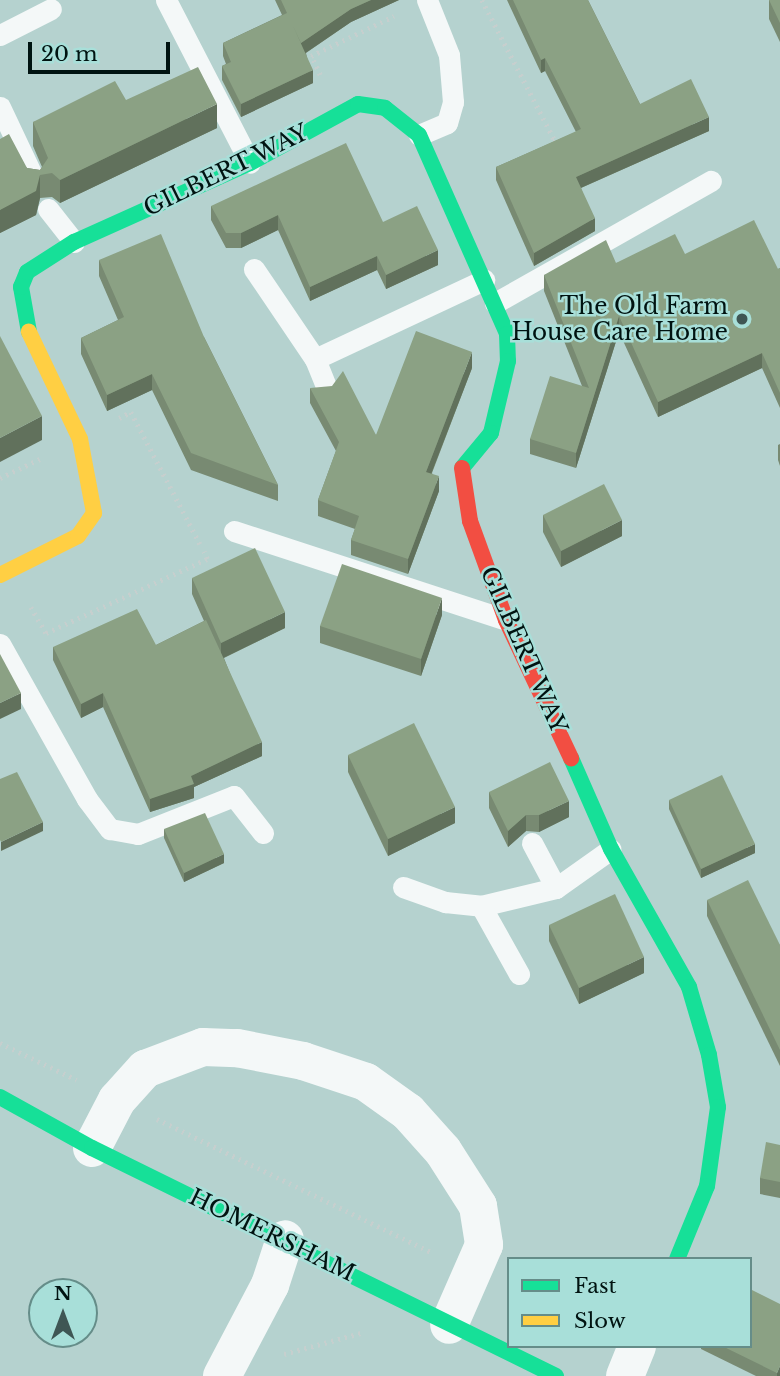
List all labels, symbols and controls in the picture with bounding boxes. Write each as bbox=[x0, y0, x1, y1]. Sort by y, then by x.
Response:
scale bar bbox=[32, 28, 173, 72]
text: 20 m bbox=[41, 41, 98, 67]
street label: GILBERT WAY bbox=[138, 118, 314, 222]
place label: The Old Farm House Care Home bbox=[511, 292, 728, 346]
marker: The Old Farm House Care Home bbox=[734, 311, 750, 327]
street label: GILBERT WAY bbox=[474, 561, 574, 739]
street label: HOMERSHAM bbox=[185, 1183, 359, 1287]
legend bbox=[507, 1257, 752, 1348]
text: Fast bbox=[574, 1273, 616, 1299]
north arrow bbox=[28, 1278, 98, 1348]
text: N bbox=[54, 1282, 72, 1305]
text: Slow bbox=[574, 1308, 626, 1334]

